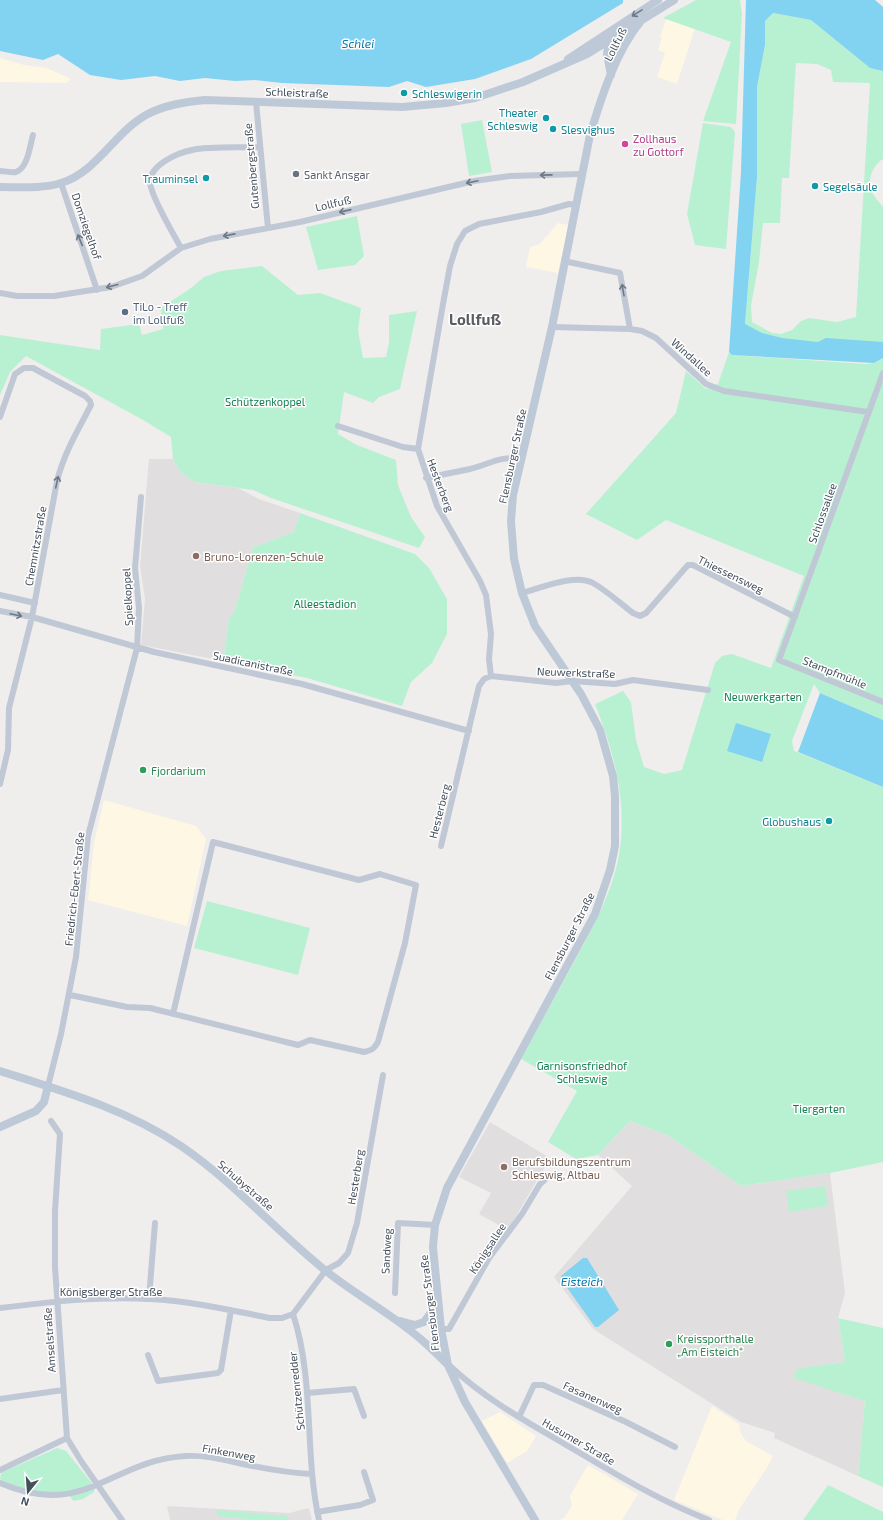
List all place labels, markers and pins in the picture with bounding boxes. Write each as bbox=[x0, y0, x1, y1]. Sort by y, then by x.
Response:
place label: Schleswigerin bbox=[412, 87, 482, 100]
marker: Schleswigerin bbox=[399, 88, 409, 98]
place label: Theater Schleswig bbox=[487, 106, 539, 132]
marker: Theater Schleswig bbox=[541, 113, 551, 123]
place label: Slesvighus bbox=[561, 123, 615, 136]
marker: Slesvighus bbox=[548, 124, 558, 134]
place label: Zollhaus zu Gottorf bbox=[633, 132, 685, 158]
marker: Zollhaus zu Gottorf bbox=[620, 139, 630, 149]
place label: Sankt Ansgar bbox=[304, 168, 371, 181]
marker: Sankt Ansgar bbox=[291, 169, 301, 179]
place label: Trauminsel bbox=[142, 172, 199, 185]
marker: Trauminsel bbox=[201, 173, 211, 183]
place label: Segelsäule bbox=[823, 180, 878, 193]
marker: Segelsäule bbox=[810, 181, 820, 191]
place label: TiLo - Treff im Lollfuß bbox=[133, 300, 187, 326]
marker: TiLo - Treff im Lollfuß bbox=[120, 307, 130, 317]
place label: Bruno-Lorenzen-Schule bbox=[204, 550, 324, 563]
marker: Bruno-Lorenzen-Schule bbox=[191, 551, 201, 561]
place label: Fjordarium bbox=[151, 764, 206, 778]
marker: Fjordarium bbox=[138, 765, 148, 775]
place label: Globushaus bbox=[762, 815, 821, 828]
marker: Globushaus bbox=[824, 816, 834, 826]
place label: Berufsbildungszentrum Schleswig, Altbau bbox=[512, 1155, 631, 1181]
marker: Berufsbildungszentrum Schleswig, Altbau bbox=[499, 1162, 509, 1172]
place label: Kreissporthalle „Am Eisteich“ bbox=[677, 1332, 754, 1358]
marker: Kreissporthalle „Am Eisteich“ bbox=[664, 1339, 674, 1349]

